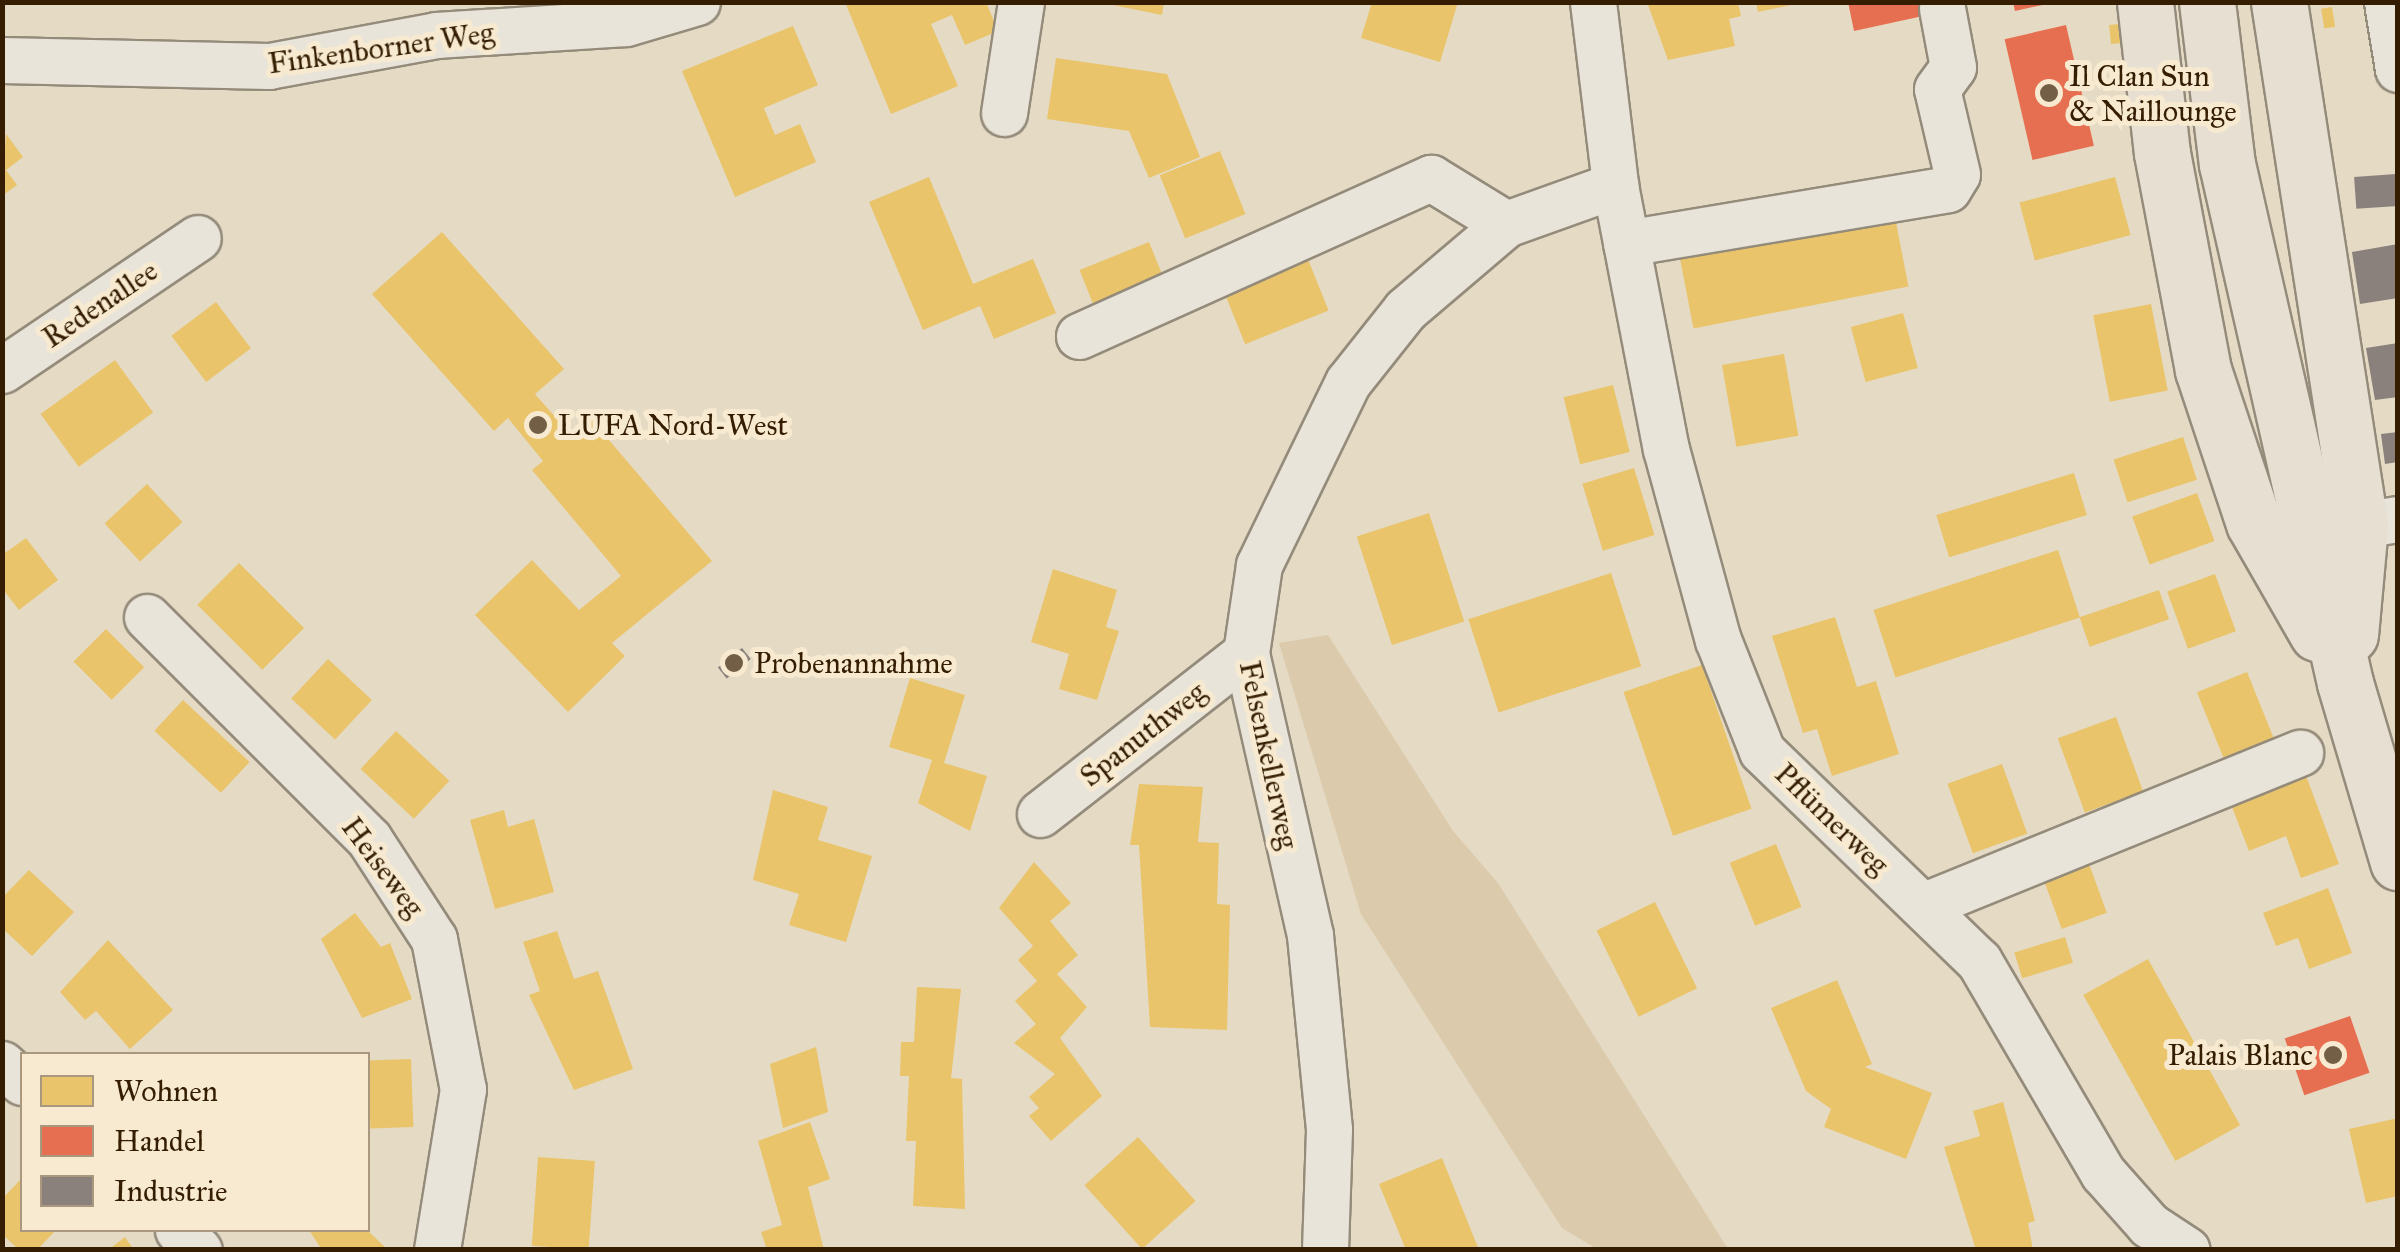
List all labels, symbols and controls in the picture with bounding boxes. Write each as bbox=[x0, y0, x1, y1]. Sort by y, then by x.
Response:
street label: Finkenborner Weg bbox=[266, 14, 496, 82]
place label: Il Clan Sun & Naillounge bbox=[2069, 58, 2237, 128]
marker: Il Clan Sun & Naillounge bbox=[2038, 82, 2060, 104]
street label: Redenallee bbox=[36, 252, 164, 356]
place label: LUFA Nord-West bbox=[558, 407, 788, 443]
marker: LUFA Nord-West bbox=[527, 414, 549, 436]
place label: Probenannahme bbox=[754, 645, 953, 681]
marker: Probenannahme bbox=[723, 652, 745, 674]
street label: Felsenkellerweg bbox=[1232, 658, 1306, 852]
street label: Spanuthweg bbox=[1073, 674, 1213, 794]
street label: Pflümerweg bbox=[1767, 756, 1897, 882]
street label: Heiseweg bbox=[334, 810, 432, 924]
place label: Palais Blanc bbox=[2168, 1037, 2313, 1073]
marker: Palais Blanc bbox=[2322, 1044, 2344, 1066]
legend bbox=[20, 1052, 370, 1232]
text: Wohnen bbox=[114, 1073, 218, 1109]
text: Handel bbox=[114, 1123, 205, 1159]
text: Industrie bbox=[114, 1173, 228, 1209]

